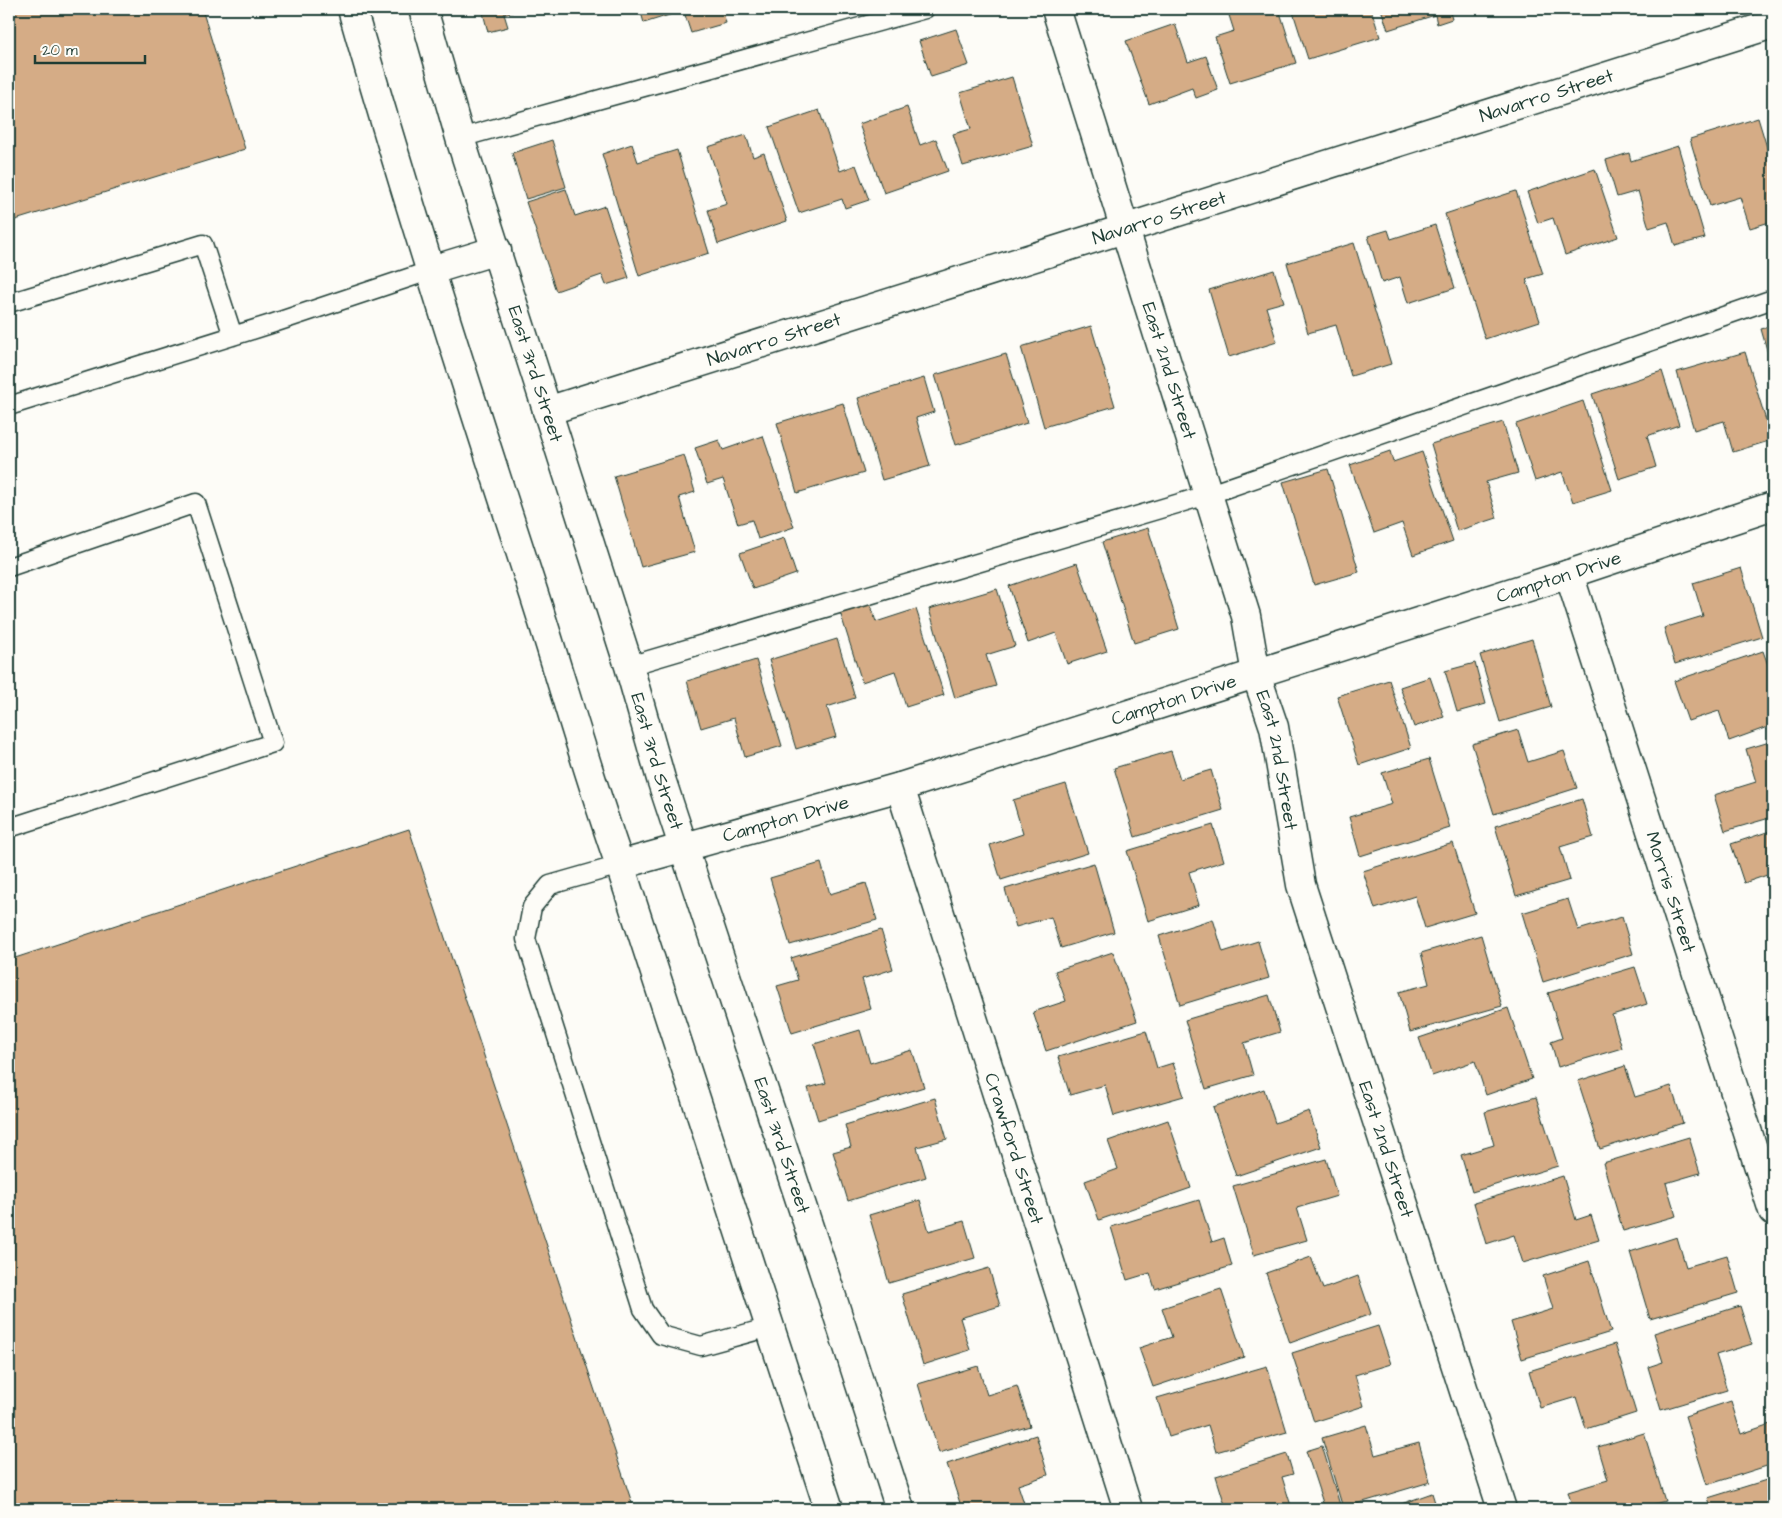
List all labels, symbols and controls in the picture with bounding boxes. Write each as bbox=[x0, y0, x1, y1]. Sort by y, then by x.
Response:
scale bar bbox=[35, 32, 145, 64]
text: 20 m bbox=[42, 40, 78, 61]
street label: Navarro Street bbox=[1476, 62, 1617, 129]
street label: Navarro Street bbox=[1089, 184, 1230, 252]
street label: East 2nd Street bbox=[1135, 299, 1203, 443]
street label: East 3rd Street bbox=[501, 302, 570, 446]
street label: Navarro Street bbox=[704, 305, 845, 373]
street label: Campton Drive bbox=[1493, 544, 1625, 610]
street label: Campton Drive bbox=[1108, 667, 1240, 732]
street label: East 2nd Street bbox=[1249, 687, 1305, 832]
street label: East 3rd Street bbox=[624, 690, 691, 834]
street label: Campton Drive bbox=[720, 788, 852, 849]
street label: Morris Street bbox=[1639, 828, 1703, 957]
street label: Crawford Street bbox=[978, 1069, 1051, 1228]
street label: East 3rd Street bbox=[747, 1074, 817, 1217]
street label: East 2nd Street bbox=[1352, 1078, 1421, 1222]

